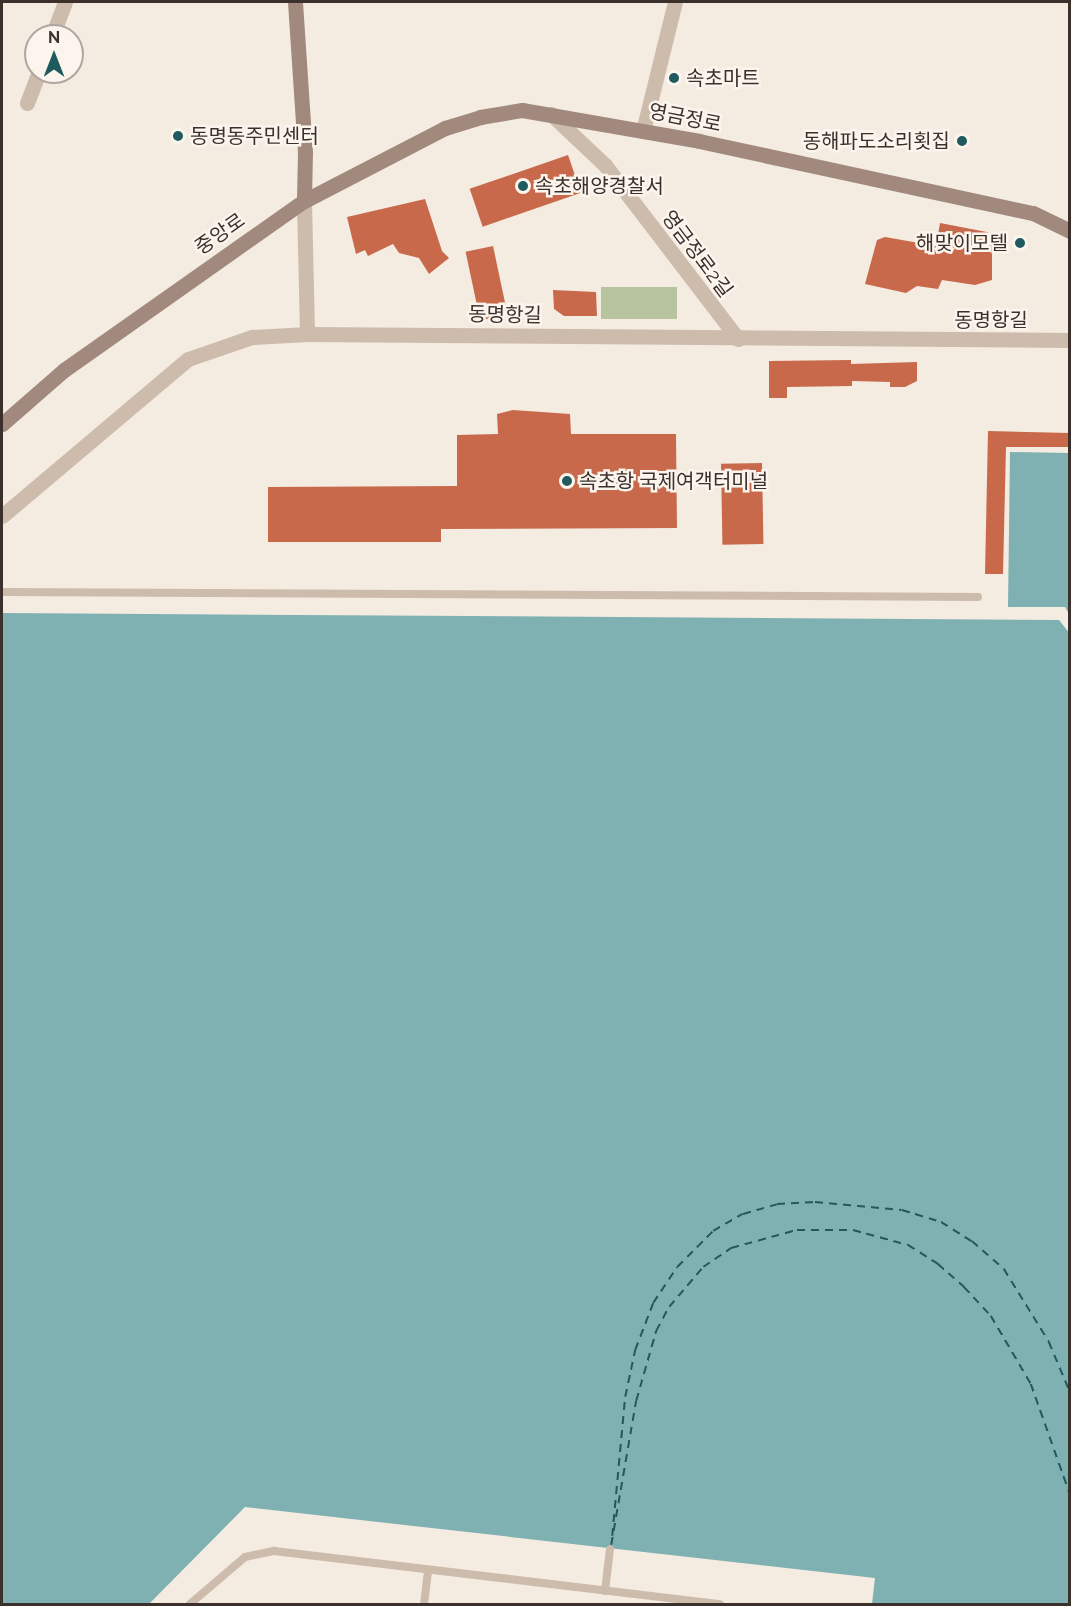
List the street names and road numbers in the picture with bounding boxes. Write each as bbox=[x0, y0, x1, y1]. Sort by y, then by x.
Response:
street label: 영금정로 bbox=[647, 99, 723, 137]
street label: 영금정로2길 bbox=[657, 206, 737, 302]
street label: 중앙로 bbox=[191, 208, 249, 260]
street label: 동명항길 bbox=[468, 302, 542, 328]
street label: 동명항길 bbox=[954, 308, 1028, 332]

